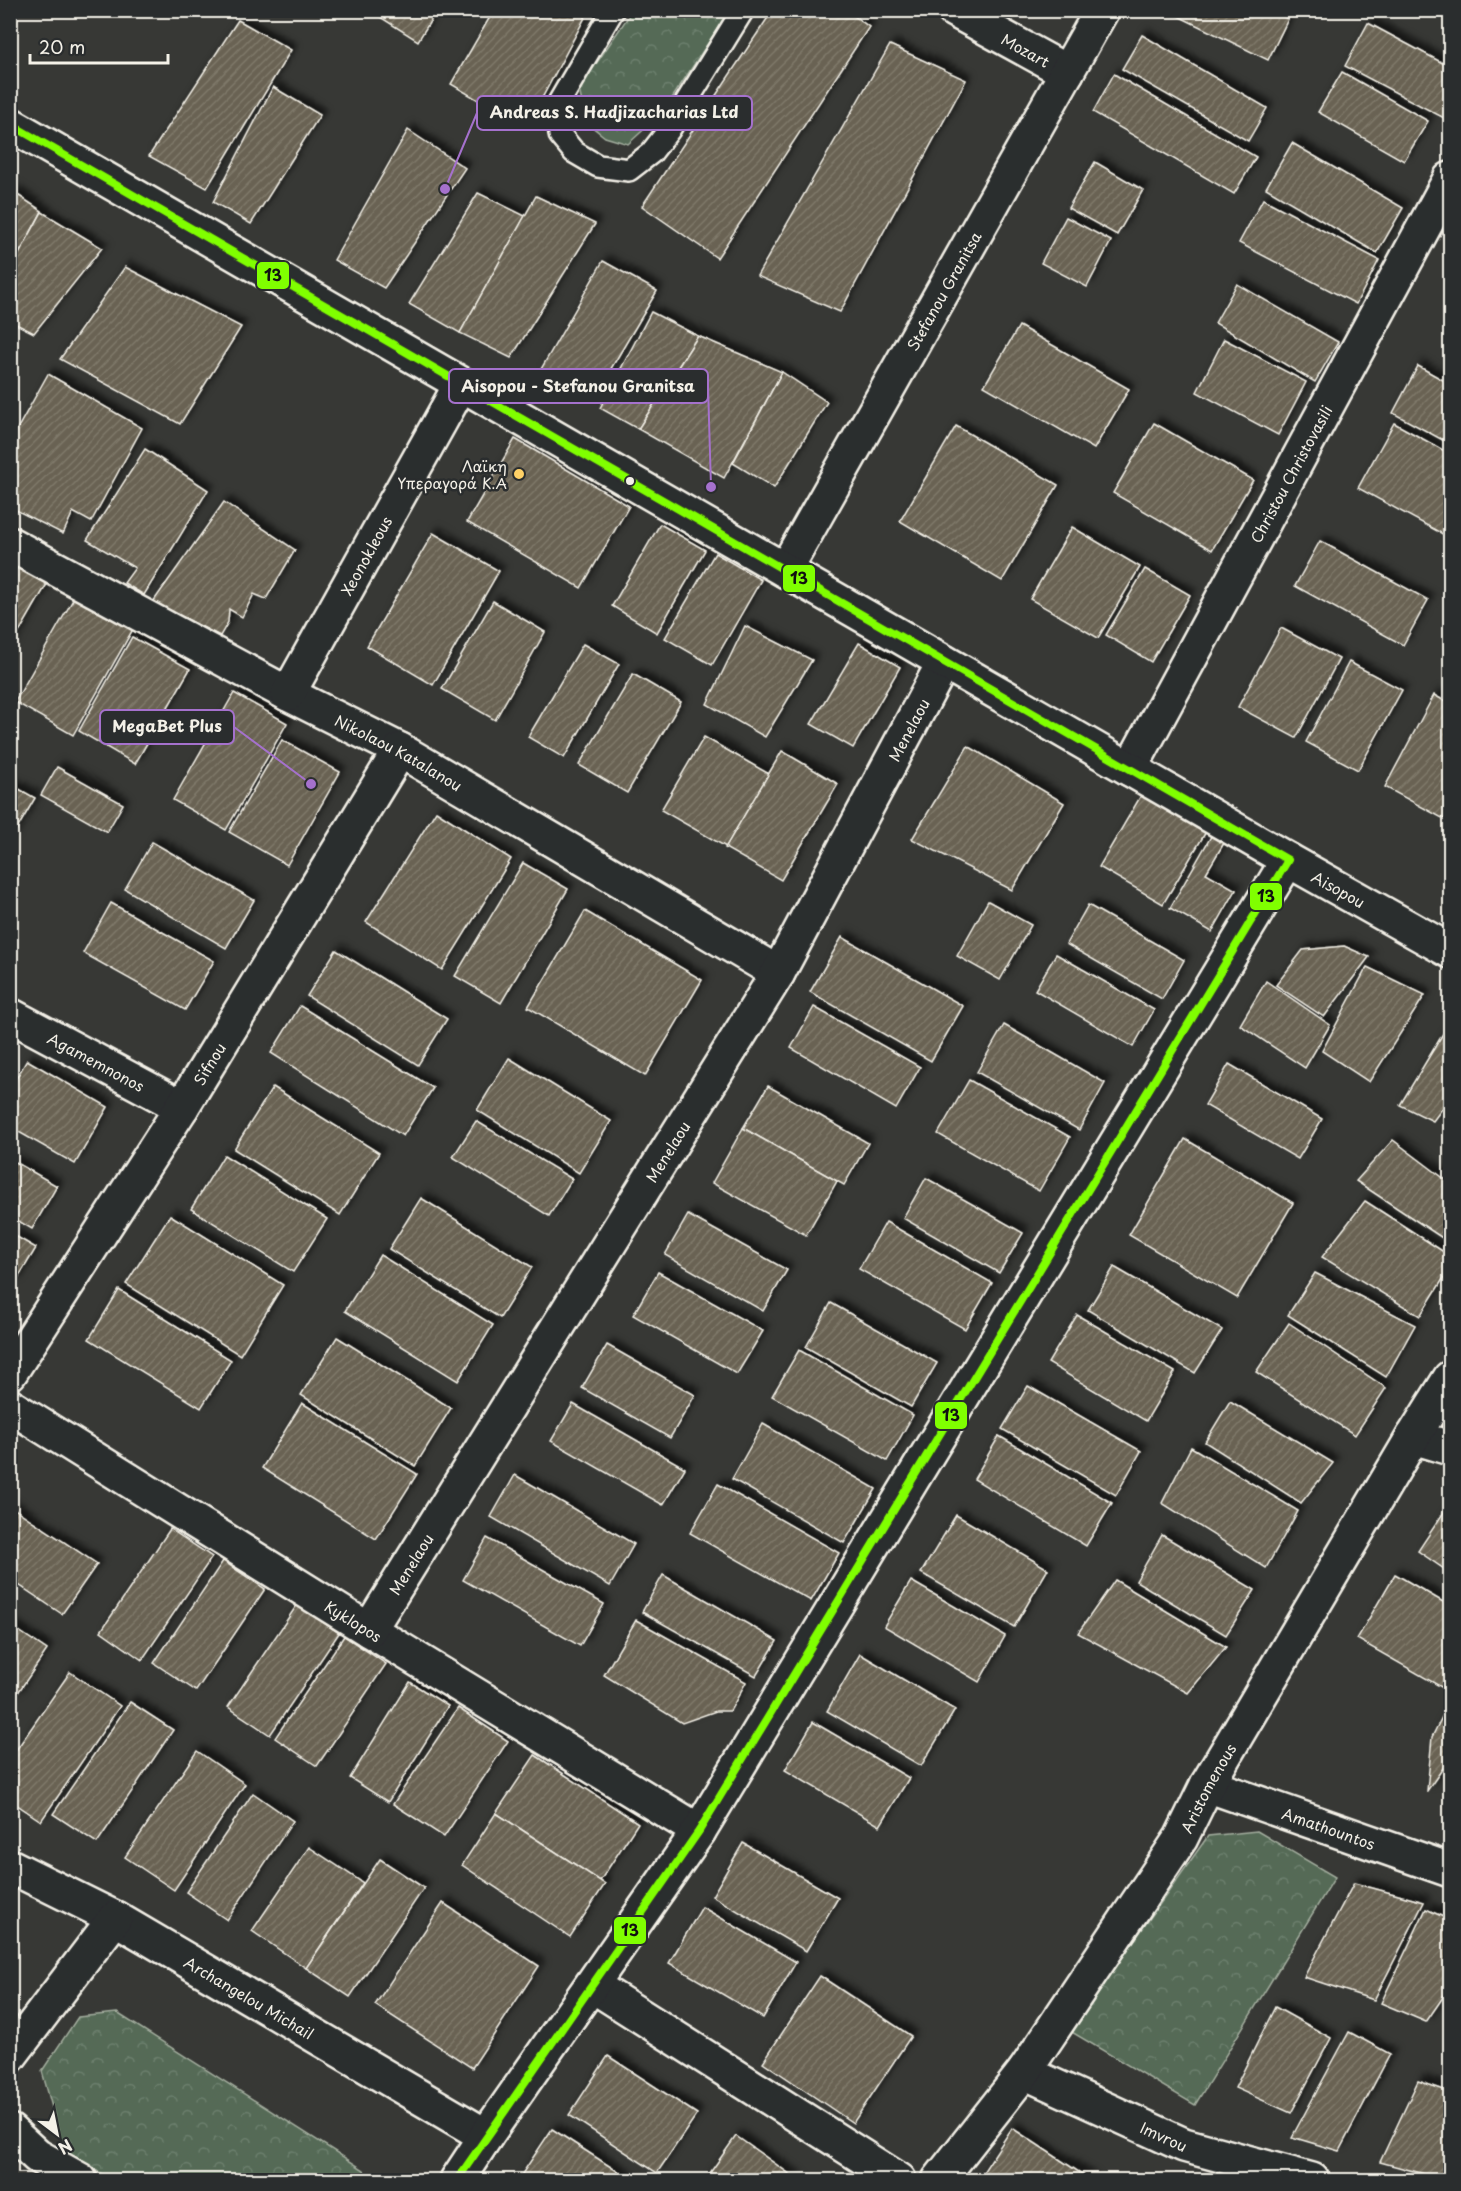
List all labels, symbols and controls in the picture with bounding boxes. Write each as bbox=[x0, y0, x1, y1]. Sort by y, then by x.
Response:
scale bar bbox=[30, 27, 168, 65]
street label: Mozart bbox=[998, 27, 1054, 72]
text: 20 m bbox=[39, 33, 85, 60]
callout: Andreas S. Hadjizacharias Ltd bbox=[477, 96, 752, 130]
text: Andreas S. Hadjizacharias Ltd bbox=[490, 99, 738, 123]
street label: Stefanou Granitsa bbox=[900, 226, 986, 355]
line badge: 13 bbox=[256, 261, 290, 290]
text: 13 bbox=[264, 262, 282, 286]
callout: Aisopou - Stefanou Granitsa bbox=[449, 369, 708, 403]
text: Aisopou - Stefanou Granitsa bbox=[461, 373, 695, 397]
street label: Christou Christovasili bbox=[1243, 401, 1337, 547]
place label: Λαϊκη Υπεραγορά Κ.Α bbox=[397, 454, 507, 494]
marker: Λαϊκη Υπεραγορά Κ.Α bbox=[512, 467, 526, 481]
unlabelled marker bbox=[624, 475, 636, 487]
street label: Xeonokleous bbox=[334, 511, 397, 599]
line badge: 13 bbox=[782, 564, 816, 593]
text: 13 bbox=[790, 565, 808, 589]
street label: Menelaou bbox=[882, 694, 934, 765]
street label: Nikolaou Katalanou bbox=[331, 708, 467, 796]
callout: MegaBet Plus bbox=[100, 710, 234, 744]
text: MegaBet Plus bbox=[112, 713, 222, 737]
street label: Aisopou bbox=[1308, 864, 1370, 913]
line badge: 13 bbox=[1249, 882, 1283, 911]
text: 13 bbox=[1257, 883, 1275, 907]
street label: Agamemnonos bbox=[44, 1026, 149, 1097]
street label: Sifnou bbox=[187, 1038, 231, 1089]
street label: Menelaou bbox=[639, 1116, 695, 1186]
line badge: 13 bbox=[934, 1401, 968, 1430]
text: 13 bbox=[942, 1402, 960, 1426]
street label: Menelaou bbox=[382, 1529, 438, 1599]
street label: Kyklopos bbox=[321, 1594, 387, 1647]
street label: Aristomenous bbox=[1174, 1738, 1241, 1836]
street label: Amathountos bbox=[1279, 1801, 1378, 1854]
line badge: 13 bbox=[613, 1916, 647, 1945]
text: 13 bbox=[621, 1917, 639, 1941]
street label: Archangelou Michail bbox=[180, 1950, 319, 2044]
north arrow bbox=[27, 2104, 87, 2164]
street label: Imvrou bbox=[1137, 2115, 1191, 2157]
text: N bbox=[54, 2134, 77, 2161]

